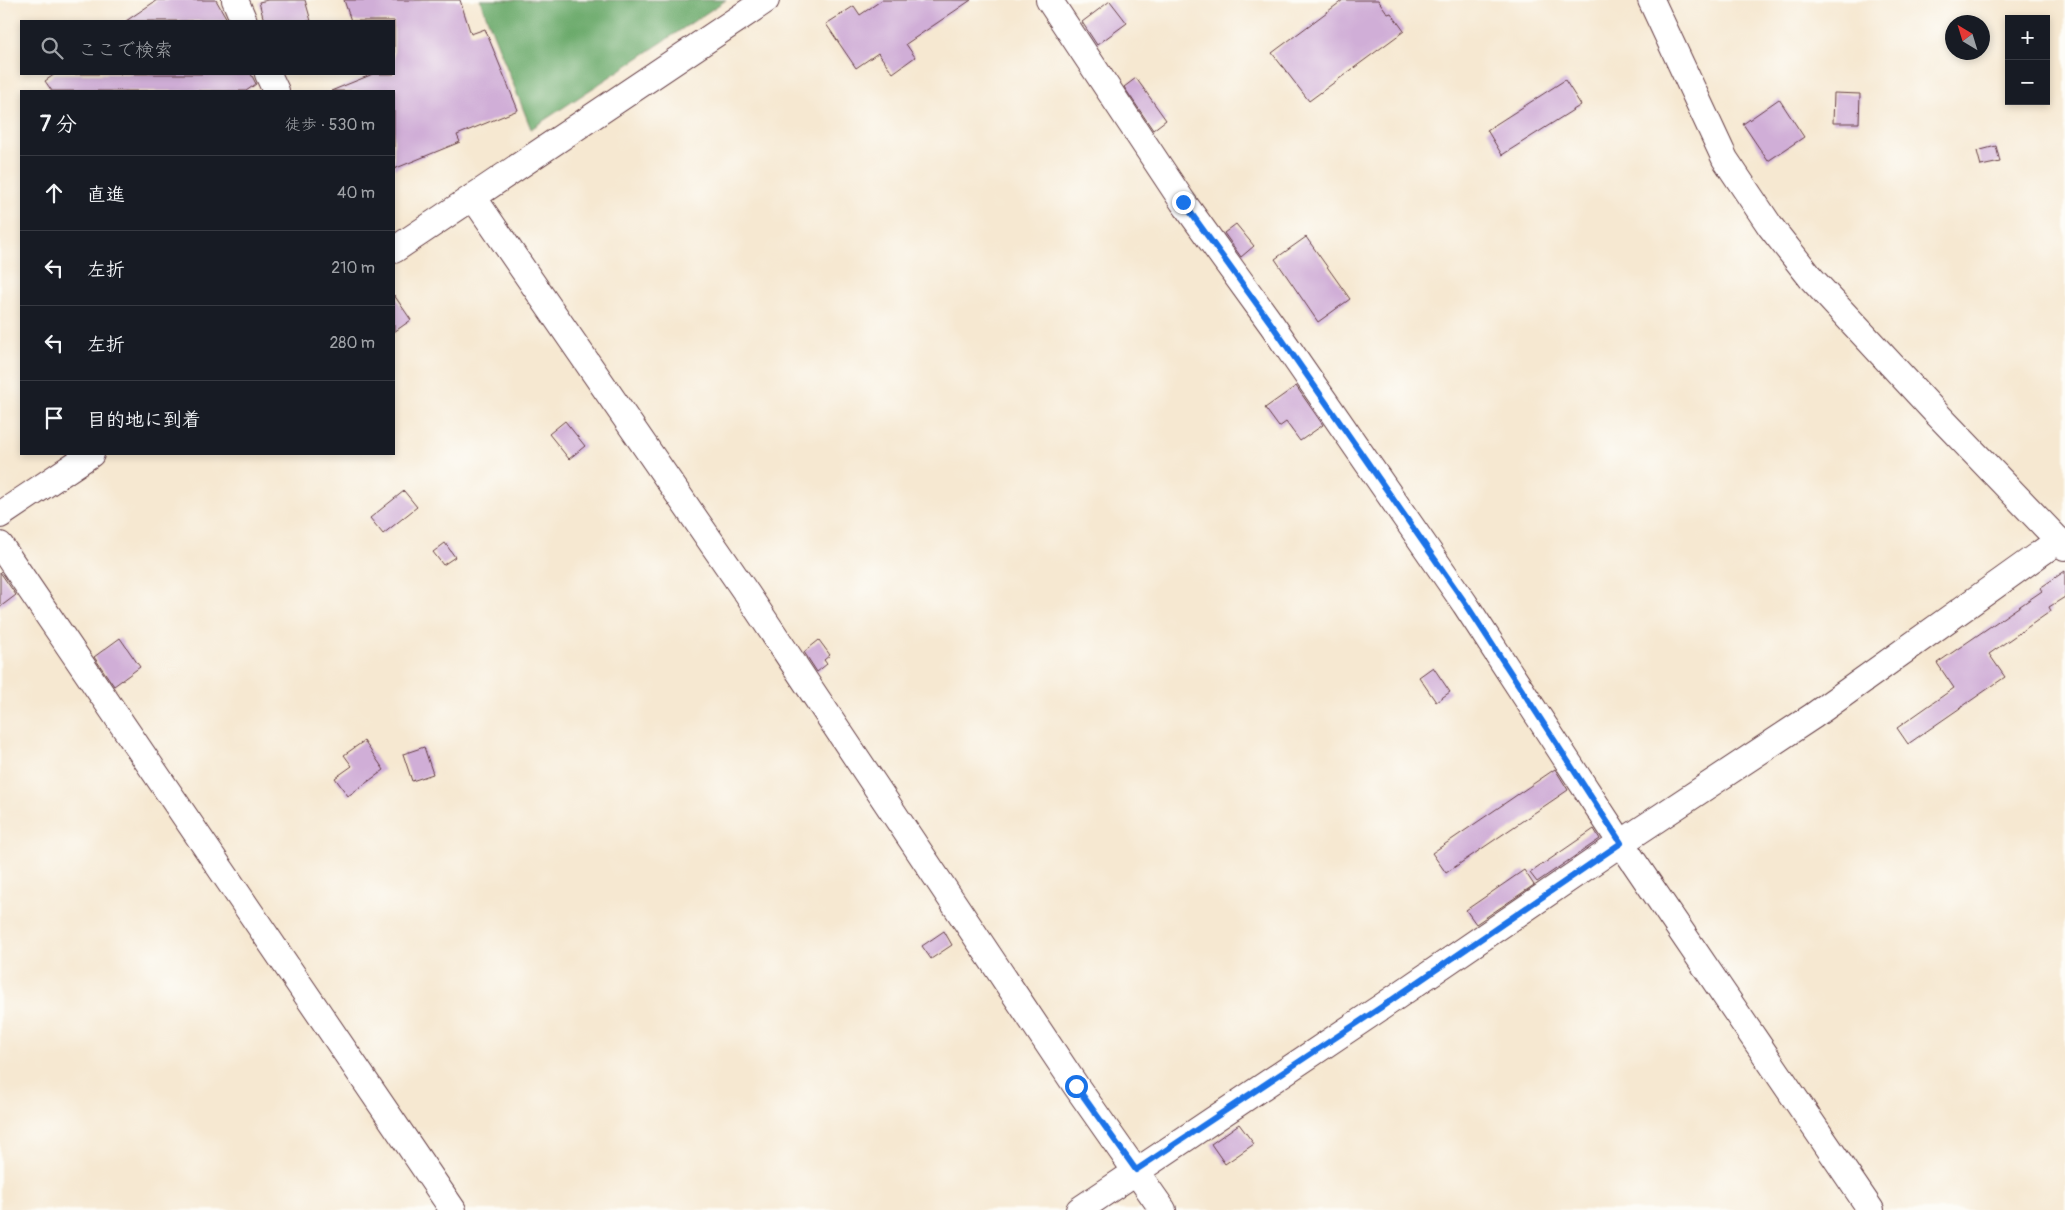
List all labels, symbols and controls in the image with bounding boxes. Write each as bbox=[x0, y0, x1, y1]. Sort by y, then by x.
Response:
north arrow bbox=[1945, 15, 1990, 60]
map controls bbox=[2005, 15, 2050, 105]
button: + bbox=[2005, 15, 2050, 60]
search box bbox=[20, 20, 395, 75]
icon: search bbox=[38, 34, 66, 62]
text: ここで検索 bbox=[78, 38, 173, 62]
button: − bbox=[2005, 60, 2050, 105]
text: 7 分 bbox=[40, 111, 77, 138]
text: 徒歩 · 530 m bbox=[285, 115, 375, 135]
icon: ahead bbox=[40, 179, 68, 207]
text: 直進 bbox=[87, 183, 125, 207]
text: 40 m bbox=[337, 183, 375, 203]
route end bbox=[1172, 191, 1195, 214]
icon: left bbox=[40, 254, 68, 282]
text: 左折 bbox=[87, 258, 125, 282]
text: 210 m bbox=[331, 258, 375, 278]
icon: left bbox=[40, 329, 68, 357]
text: 左折 bbox=[87, 333, 125, 357]
text: 280 m bbox=[329, 333, 375, 353]
icon: arrive bbox=[40, 404, 68, 432]
text: 目的地に到着 bbox=[87, 408, 201, 432]
route start bbox=[1065, 1075, 1088, 1098]

